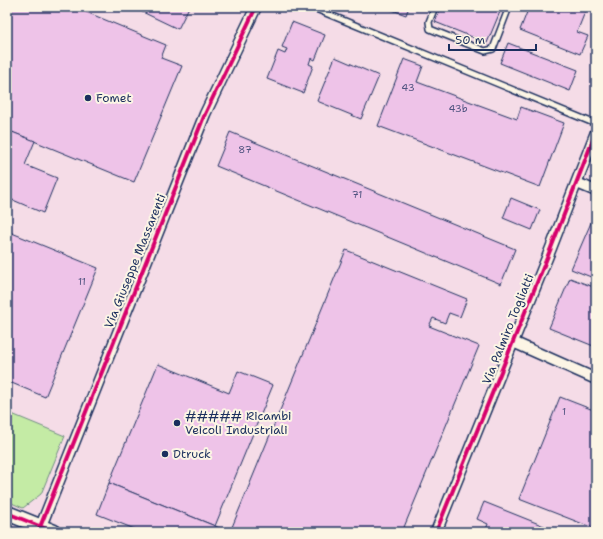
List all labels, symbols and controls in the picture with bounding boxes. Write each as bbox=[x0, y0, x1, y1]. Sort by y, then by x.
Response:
scale bar bbox=[449, 26, 536, 52]
text: 50 m bbox=[455, 32, 485, 48]
house number: 43 bbox=[401, 81, 415, 94]
place label: Fomet bbox=[96, 90, 132, 106]
marker: Fomet bbox=[83, 93, 93, 103]
house number: 43b bbox=[448, 102, 468, 115]
house number: 87 bbox=[238, 143, 252, 156]
house number: 71 bbox=[352, 188, 362, 201]
street label: Via Giuseppe Massarenti bbox=[101, 191, 169, 331]
street label: Via Palmiro Togliatti bbox=[478, 271, 538, 387]
house number: 11 bbox=[78, 275, 86, 288]
house number: 1 bbox=[562, 405, 566, 418]
place label: ##### Ricambi Veicoli Industriali bbox=[185, 408, 292, 438]
marker: ##### Ricambi Veicoli Industriali bbox=[172, 418, 182, 428]
place label: Dtruck bbox=[173, 446, 211, 462]
marker: Dtruck bbox=[160, 449, 170, 459]

